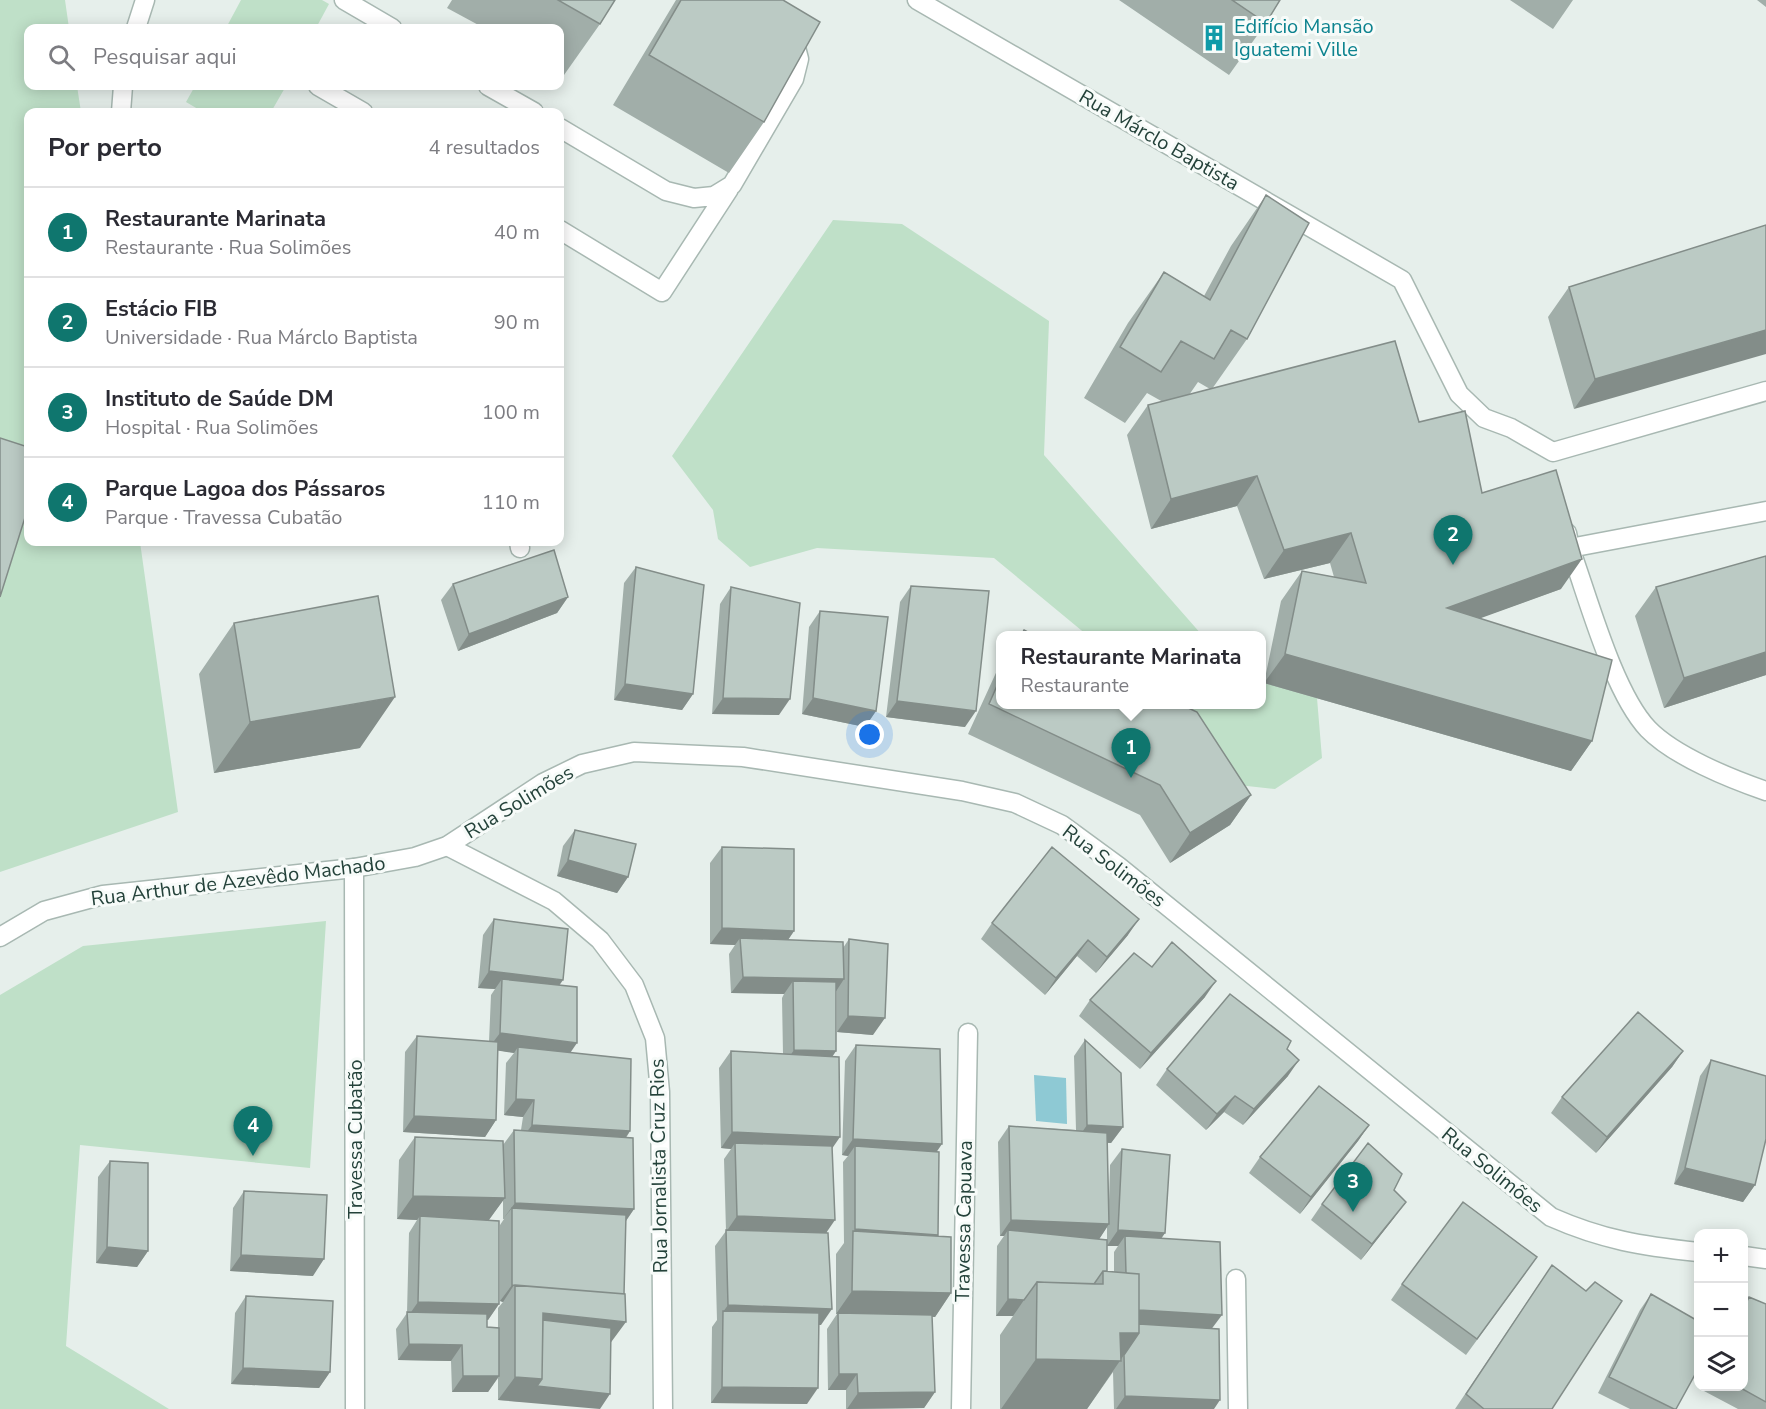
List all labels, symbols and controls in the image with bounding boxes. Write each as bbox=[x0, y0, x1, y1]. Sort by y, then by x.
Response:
place label: Edifício Mansão Iguatemi Ville bbox=[1234, 13, 1374, 63]
building icon: Edifício Mansão Iguatemi Ville bbox=[1199, 23, 1229, 53]
search box bbox=[24, 24, 564, 90]
icon: search bbox=[45, 41, 78, 74]
text: Pesquisar aqui bbox=[93, 42, 237, 72]
street label: Rua Márclo Baptista bbox=[1074, 83, 1244, 197]
text: Por perto bbox=[48, 130, 162, 165]
text: 4 resultados bbox=[429, 134, 540, 161]
text: Restaurante Marinata bbox=[105, 204, 326, 234]
text: 1 bbox=[62, 219, 74, 246]
text: 40 m bbox=[494, 219, 540, 246]
text: Restaurante · Rua Solimões bbox=[105, 234, 351, 261]
text: Estácio FIB bbox=[105, 294, 217, 324]
text: 2 bbox=[62, 309, 74, 336]
text: 90 m bbox=[494, 309, 540, 336]
text: Universidade · Rua Márclo Baptista bbox=[105, 324, 418, 351]
text: Instituto de Saúde DM bbox=[105, 384, 334, 414]
text: 3 bbox=[62, 399, 74, 426]
text: 100 m bbox=[482, 399, 540, 426]
text: Hospital · Rua Solimões bbox=[105, 414, 318, 441]
text: Parque Lagoa dos Pássaros bbox=[105, 474, 385, 504]
text: 4 bbox=[62, 489, 74, 516]
text: 110 m bbox=[482, 489, 540, 516]
text: Parque · Travessa Cubatão bbox=[105, 504, 342, 531]
pin: 2 bbox=[1434, 516, 1472, 565]
popup bbox=[996, 631, 1266, 709]
text: Restaurante Marinata bbox=[1021, 642, 1241, 672]
text: Restaurante bbox=[1021, 672, 1129, 699]
your location bbox=[855, 720, 884, 749]
pin: 1 bbox=[1112, 728, 1150, 778]
street label: Rua Solimões bbox=[459, 759, 579, 845]
street label: Rua Solimões bbox=[1057, 818, 1171, 914]
street label: Rua Arthur de Azevêdo Machado bbox=[89, 850, 387, 912]
street label: Rua Jornalista Cruz Rios bbox=[644, 1058, 674, 1274]
street label: Travessa Cubatão bbox=[342, 1059, 369, 1219]
pin: 4 bbox=[234, 1106, 272, 1156]
street label: Rua Solimões bbox=[1436, 1121, 1548, 1219]
street label: Travessa Capuava bbox=[949, 1140, 979, 1302]
pin: 3 bbox=[1334, 1162, 1372, 1212]
map controls bbox=[1694, 1229, 1748, 1391]
button: + bbox=[1694, 1229, 1748, 1283]
button: − bbox=[1694, 1283, 1748, 1337]
button: layers bbox=[1694, 1337, 1748, 1391]

